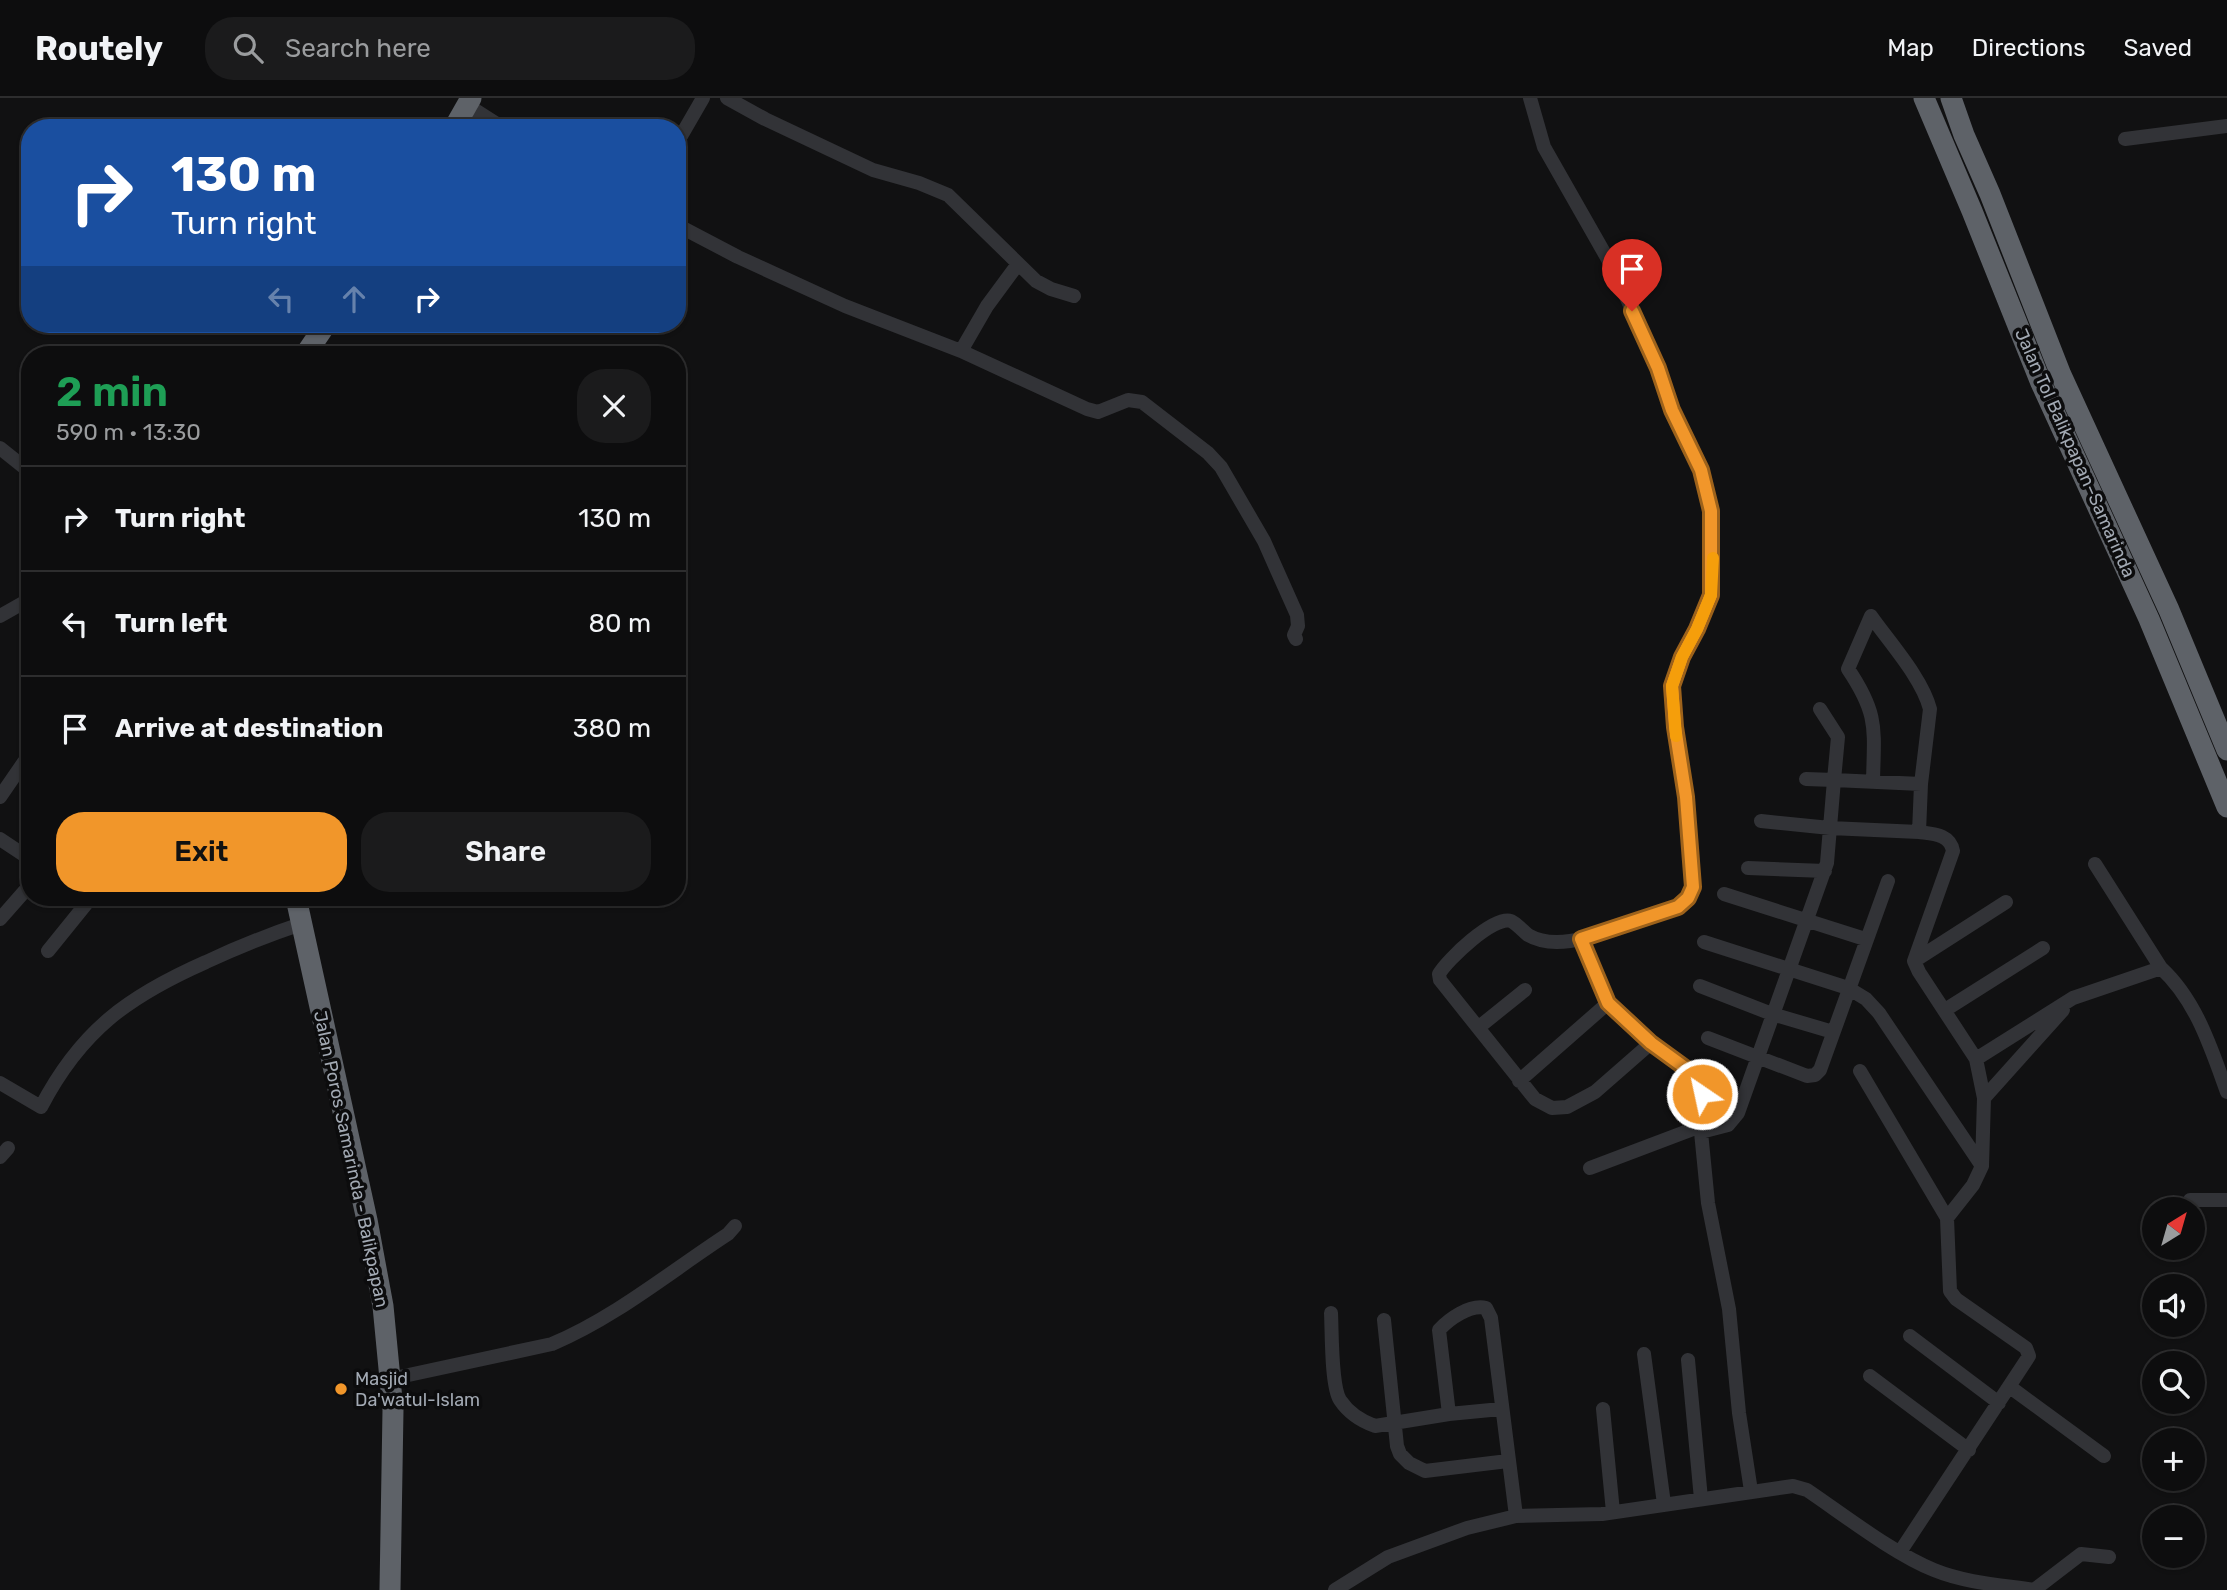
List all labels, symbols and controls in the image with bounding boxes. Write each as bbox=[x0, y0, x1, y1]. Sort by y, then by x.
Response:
search box bbox=[205, 17, 695, 80]
text: Routely bbox=[35, 29, 163, 68]
icon: search bbox=[229, 29, 267, 67]
text: Search here bbox=[285, 33, 431, 64]
text: Map bbox=[1887, 34, 1934, 62]
text: Directions bbox=[1972, 34, 2085, 62]
text: Saved bbox=[2123, 34, 2192, 62]
text: 130 m bbox=[171, 145, 316, 203]
icon: right bbox=[56, 147, 147, 238]
text: Turn right bbox=[171, 204, 316, 242]
pin bbox=[1602, 239, 1662, 311]
icon: arrive bbox=[1613, 250, 1651, 288]
icon: left bbox=[262, 280, 300, 318]
icon: ahead bbox=[335, 280, 373, 318]
icon: right bbox=[408, 280, 446, 318]
street label: Jalan Tol Balikpapan–Samarinda bbox=[2010, 325, 2140, 581]
text: 2 min bbox=[56, 367, 168, 417]
button: close bbox=[577, 369, 651, 443]
text: 590 m · 13:30 bbox=[56, 418, 201, 446]
icon: right bbox=[56, 500, 94, 538]
text: Turn right bbox=[115, 503, 245, 534]
text: 130 m bbox=[578, 503, 651, 534]
icon: left bbox=[56, 605, 94, 643]
text: Turn left bbox=[115, 608, 227, 639]
text: 80 m bbox=[588, 608, 651, 639]
icon: arrive bbox=[56, 710, 94, 748]
text: Arrive at destination bbox=[115, 713, 383, 744]
text: 380 m bbox=[573, 713, 651, 744]
button: Exit bbox=[56, 812, 347, 892]
button: Share bbox=[361, 812, 651, 892]
street label: Jalan Poros Samarinda - Balikpapan bbox=[309, 1009, 393, 1309]
position arrow bbox=[1665, 1057, 1739, 1131]
north arrow bbox=[2142, 1197, 2205, 1260]
map controls bbox=[2142, 1197, 2205, 1568]
button: sound bbox=[2142, 1274, 2205, 1337]
button: search bbox=[2142, 1351, 2205, 1414]
place label: Masjid Da'watul-Islam bbox=[355, 1368, 480, 1411]
marker: Masjid Da'watul-Islam bbox=[333, 1381, 349, 1397]
button: + bbox=[2142, 1428, 2205, 1491]
button: − bbox=[2142, 1505, 2205, 1568]

